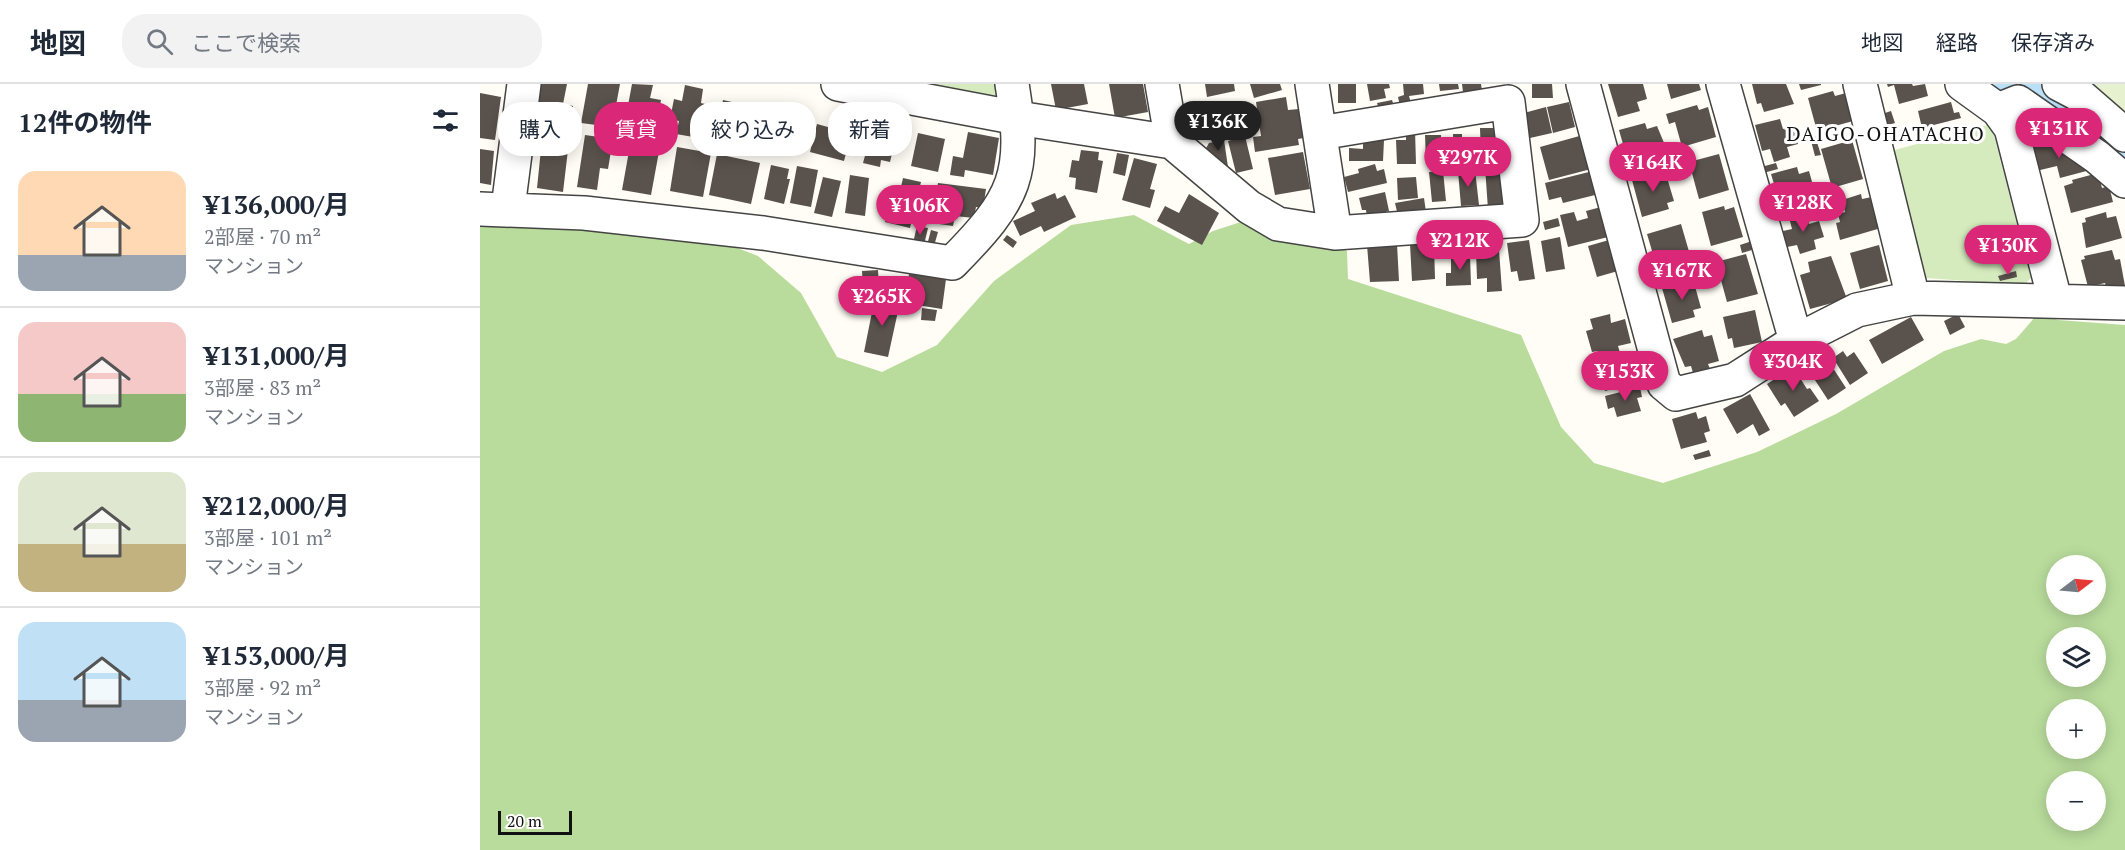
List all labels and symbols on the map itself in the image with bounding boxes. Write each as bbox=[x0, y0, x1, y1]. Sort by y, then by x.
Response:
pin: ¥136K bbox=[1176, 101, 1260, 152]
pin: ¥131K bbox=[2017, 108, 2101, 159]
district label: DAIGO-OHATACHO bbox=[1787, 120, 1985, 147]
pin: ¥297K bbox=[1426, 137, 1510, 188]
pin: ¥164K bbox=[1611, 142, 1695, 193]
pin: ¥128K bbox=[1761, 182, 1845, 233]
pin: ¥106K bbox=[878, 185, 962, 236]
pin: ¥212K bbox=[1418, 220, 1502, 271]
pin: ¥130K bbox=[1966, 225, 2050, 276]
pin: ¥167K bbox=[1640, 250, 1724, 301]
pin: ¥265K bbox=[840, 276, 924, 327]
pin: ¥304K bbox=[1751, 341, 1835, 392]
pin: ¥153K bbox=[1583, 351, 1667, 402]
north arrow bbox=[2046, 555, 2106, 615]
scale bar bbox=[498, 808, 572, 836]

